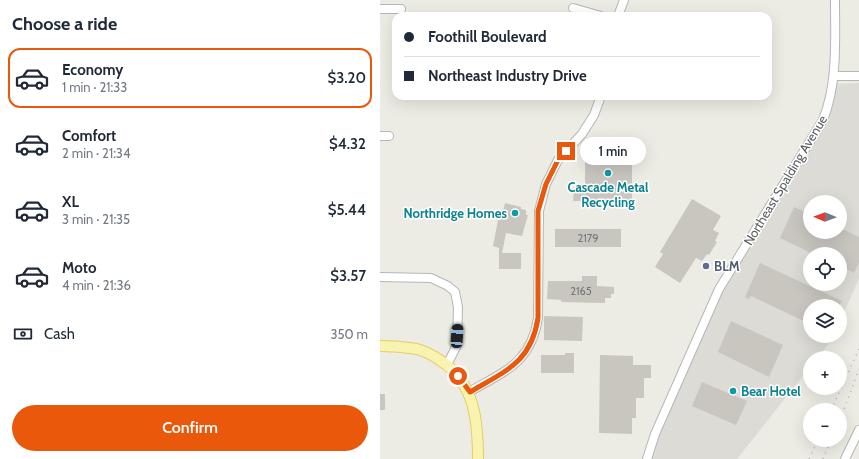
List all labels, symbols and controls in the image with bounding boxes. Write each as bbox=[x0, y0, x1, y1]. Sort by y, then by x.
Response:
text: Choose a ride bbox=[12, 13, 117, 35]
text: Foothill Boulevard bbox=[428, 28, 547, 46]
icon: car bbox=[14, 60, 50, 96]
text: Economy bbox=[62, 61, 123, 79]
text: Northeast Industry Drive bbox=[428, 67, 587, 85]
text: $3.20 bbox=[327, 69, 366, 87]
text: 1 min · 21:33 bbox=[62, 79, 127, 95]
street label: Northeast Spalding Avenue bbox=[740, 112, 830, 248]
icon: car bbox=[14, 126, 50, 162]
text: Comfort bbox=[62, 127, 116, 145]
text: $4.32 bbox=[329, 135, 366, 153]
callout: 1 min bbox=[580, 137, 646, 165]
route end bbox=[557, 142, 575, 160]
text: 1 min bbox=[598, 143, 628, 159]
text: 2 min · 21:34 bbox=[62, 145, 130, 161]
marker: Cascade Metal Recycling bbox=[603, 168, 613, 178]
place label: Cascade Metal Recycling bbox=[567, 179, 649, 210]
icon: car bbox=[14, 192, 50, 228]
text: XL bbox=[62, 193, 79, 211]
north arrow bbox=[803, 195, 847, 239]
map controls bbox=[803, 195, 847, 447]
text: $5.44 bbox=[328, 201, 366, 219]
place label: Northridge Homes bbox=[404, 205, 507, 221]
marker: Northridge Homes bbox=[510, 208, 520, 218]
text: 3 min · 21:35 bbox=[62, 211, 130, 227]
house number: 2179 bbox=[577, 231, 599, 245]
button: locate bbox=[803, 247, 847, 291]
icon: car bbox=[14, 258, 50, 294]
place label: BLM bbox=[714, 258, 740, 274]
text: Moto bbox=[62, 259, 96, 277]
marker: BLM bbox=[701, 261, 711, 271]
text: $3.57 bbox=[330, 267, 366, 285]
text: 4 min · 21:36 bbox=[62, 277, 131, 293]
house number: 2165 bbox=[570, 284, 592, 298]
button: layers bbox=[803, 299, 847, 343]
icon: cash bbox=[12, 323, 34, 345]
car bbox=[450, 324, 464, 348]
text: Cash bbox=[44, 325, 75, 343]
text: 350 m bbox=[331, 326, 368, 342]
button: + bbox=[803, 351, 847, 395]
route start bbox=[449, 367, 467, 385]
place label: Bear Hotel bbox=[741, 383, 801, 399]
marker: Bear Hotel bbox=[728, 386, 738, 396]
button: − bbox=[803, 403, 847, 447]
button: Confirm bbox=[12, 405, 368, 451]

